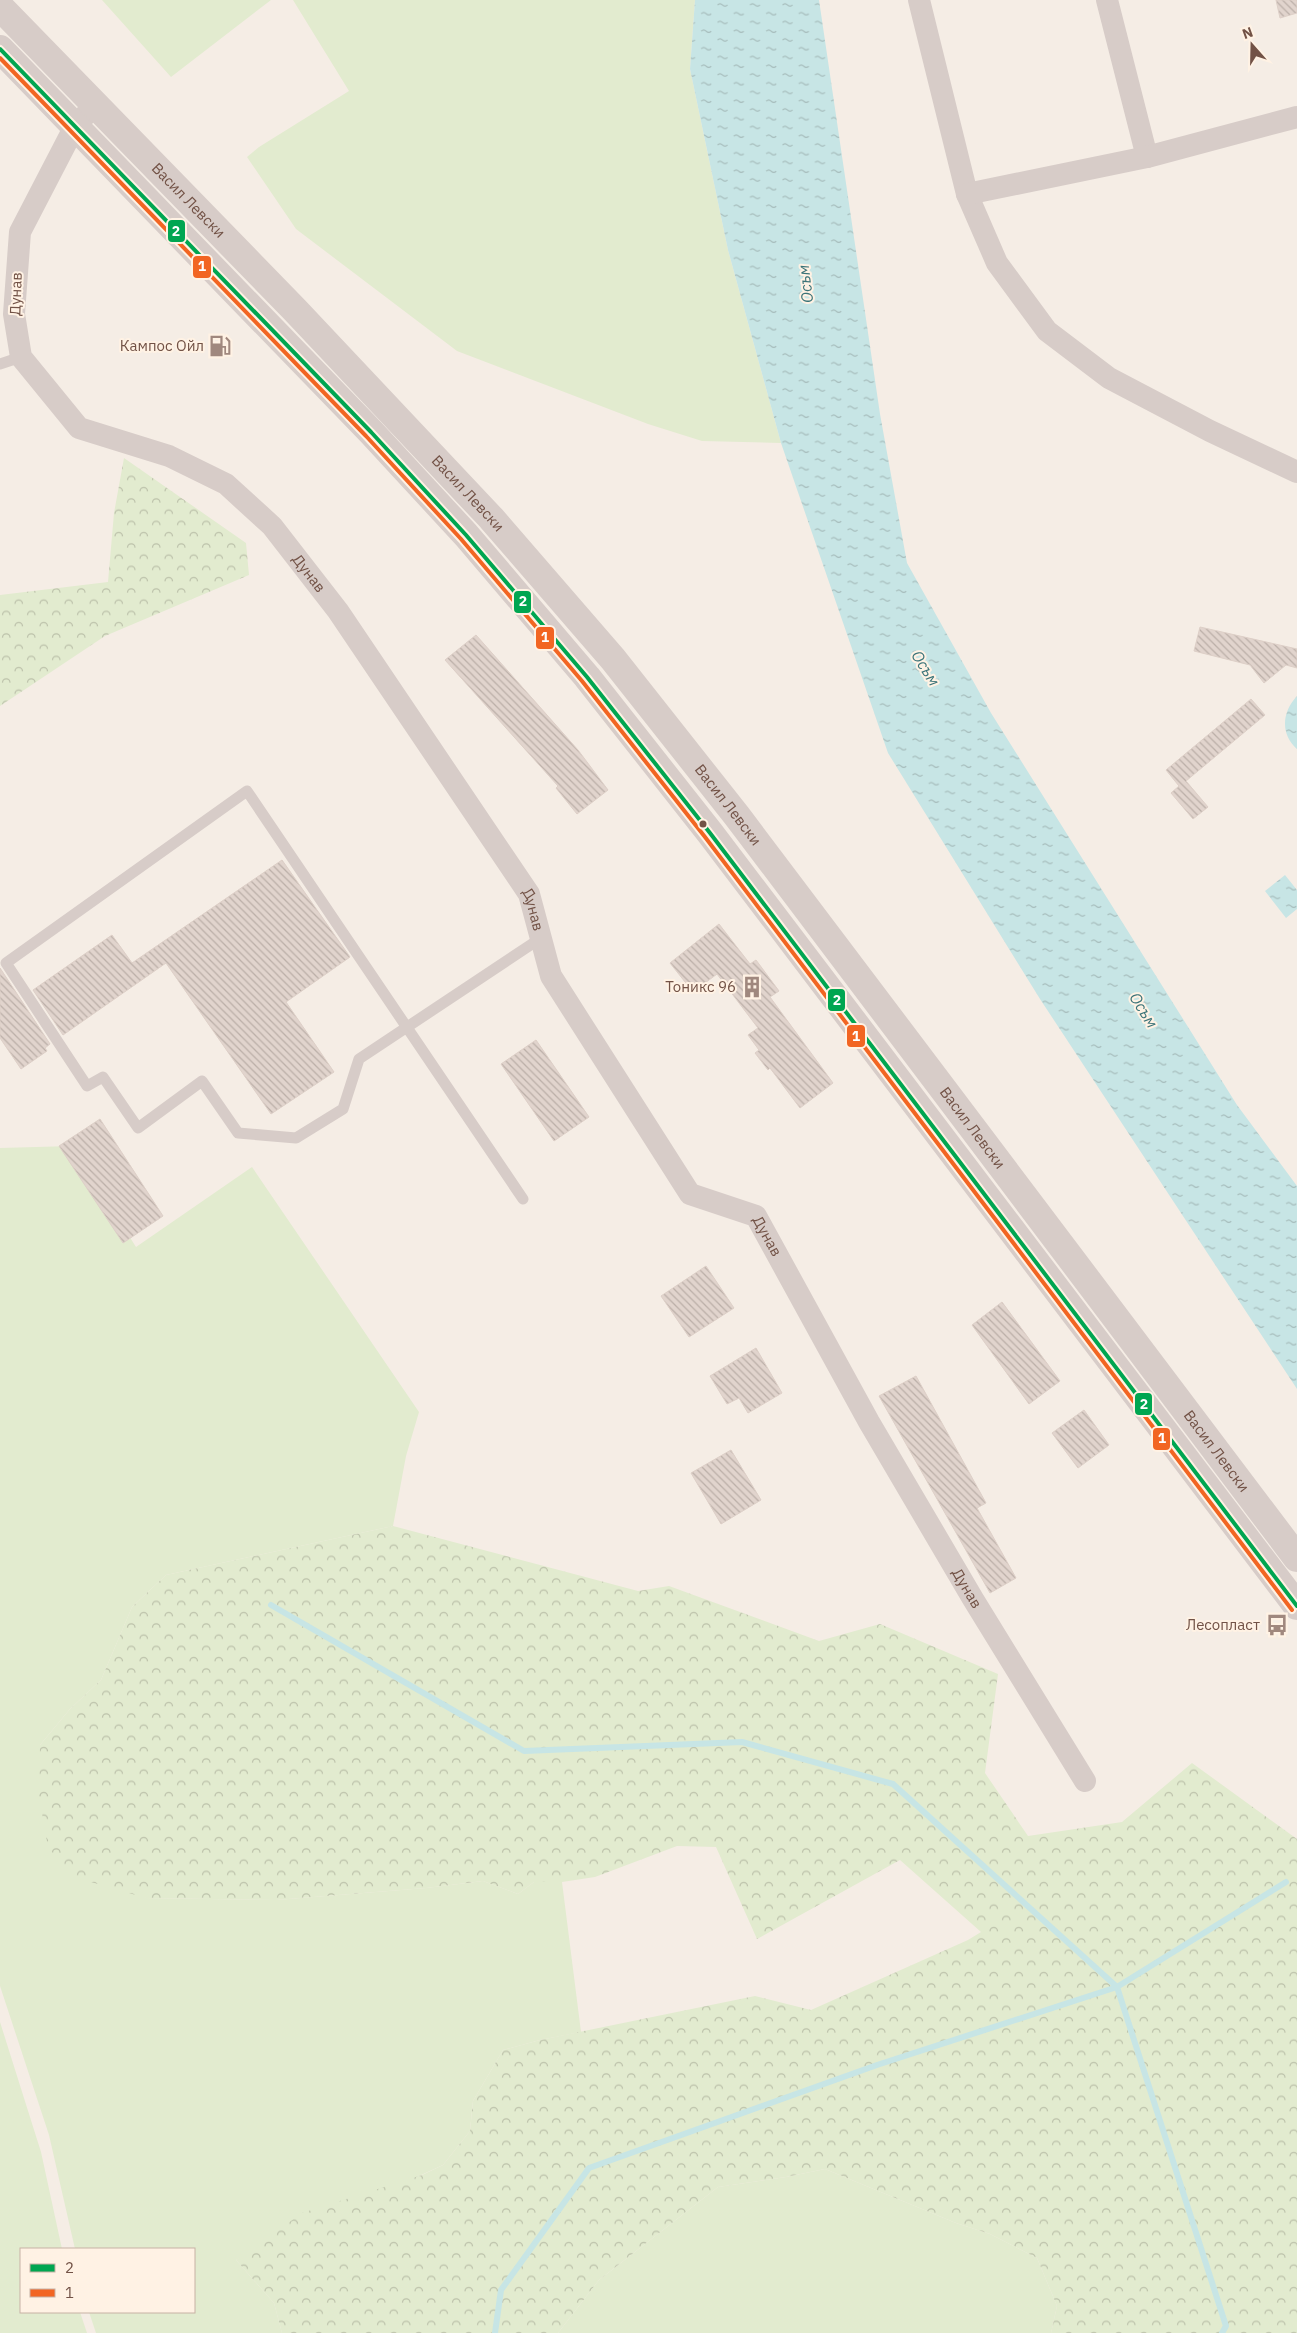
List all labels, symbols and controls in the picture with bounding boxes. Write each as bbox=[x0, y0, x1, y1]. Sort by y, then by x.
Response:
north arrow bbox=[1227, 20, 1277, 70]
text: N bbox=[1240, 23, 1255, 43]
street label: Васил Левски bbox=[148, 158, 230, 242]
line badge: 2 bbox=[167, 219, 186, 243]
text: 2 bbox=[172, 222, 180, 240]
line badge: 1 bbox=[192, 255, 212, 279]
text: 1 bbox=[198, 257, 207, 275]
water label: Осъм bbox=[793, 264, 817, 304]
street label: Дунав bbox=[5, 272, 26, 316]
fuel station icon: Кампос Ойл bbox=[207, 333, 233, 359]
place label: Кампос Ойл bbox=[120, 336, 204, 355]
street label: Васил Левски bbox=[428, 451, 509, 535]
street label: Дунав bbox=[288, 550, 330, 596]
line badge: 2 bbox=[513, 590, 532, 614]
text: 2 bbox=[519, 592, 527, 610]
line badge: 1 bbox=[535, 626, 555, 650]
text: 1 bbox=[541, 628, 550, 646]
water label: Осъм bbox=[907, 646, 945, 690]
street label: Васил Левски bbox=[691, 760, 766, 849]
unlabelled marker bbox=[698, 819, 708, 829]
street label: Дунав bbox=[518, 884, 548, 933]
building icon: Тоникс 96 bbox=[739, 974, 765, 1000]
place label: Тоникс 96 bbox=[665, 977, 736, 996]
line badge: 2 bbox=[827, 988, 846, 1012]
water label: Осъм bbox=[1125, 988, 1163, 1032]
text: 2 bbox=[833, 991, 841, 1009]
line badge: 1 bbox=[846, 1024, 866, 1048]
text: 1 bbox=[852, 1027, 861, 1045]
street label: Васил Левски bbox=[936, 1083, 1010, 1172]
street label: Дунав bbox=[749, 1212, 786, 1260]
line badge: 2 bbox=[1134, 1392, 1153, 1416]
text: 2 bbox=[1140, 1395, 1148, 1413]
street label: Васил Левски bbox=[1180, 1406, 1254, 1496]
line badge: 1 bbox=[1152, 1427, 1171, 1451]
text: 1 bbox=[1158, 1429, 1167, 1447]
street label: Дунав bbox=[948, 1565, 987, 1612]
bus stop icon: Лесопласт bbox=[1264, 1612, 1290, 1638]
place label: Лесопласт bbox=[1186, 1615, 1260, 1634]
legend bbox=[20, 2248, 195, 2313]
text: 2 bbox=[65, 2258, 74, 2277]
text: 1 bbox=[65, 2283, 74, 2302]

